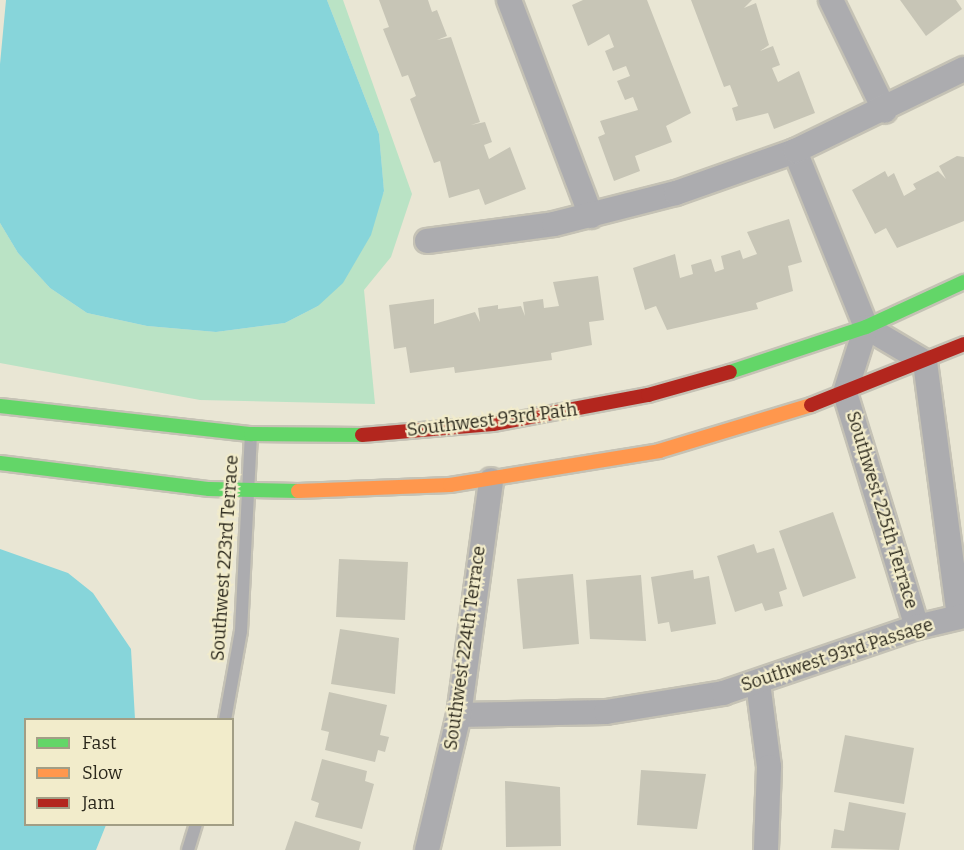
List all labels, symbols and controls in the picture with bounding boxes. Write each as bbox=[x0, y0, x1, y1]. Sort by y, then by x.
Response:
street label: Southwest 93rd Path bbox=[406, 399, 578, 441]
street label: Southwest 225th Terrace bbox=[842, 409, 922, 611]
street label: Southwest 223rd Terrace bbox=[207, 454, 243, 662]
street label: Southwest 224th Terrace bbox=[440, 544, 490, 752]
street label: Southwest 93rd Passage bbox=[738, 614, 936, 696]
legend bbox=[24, 718, 234, 826]
text: Fast bbox=[82, 732, 117, 754]
text: Slow bbox=[82, 762, 122, 784]
text: Jam bbox=[82, 792, 115, 814]

